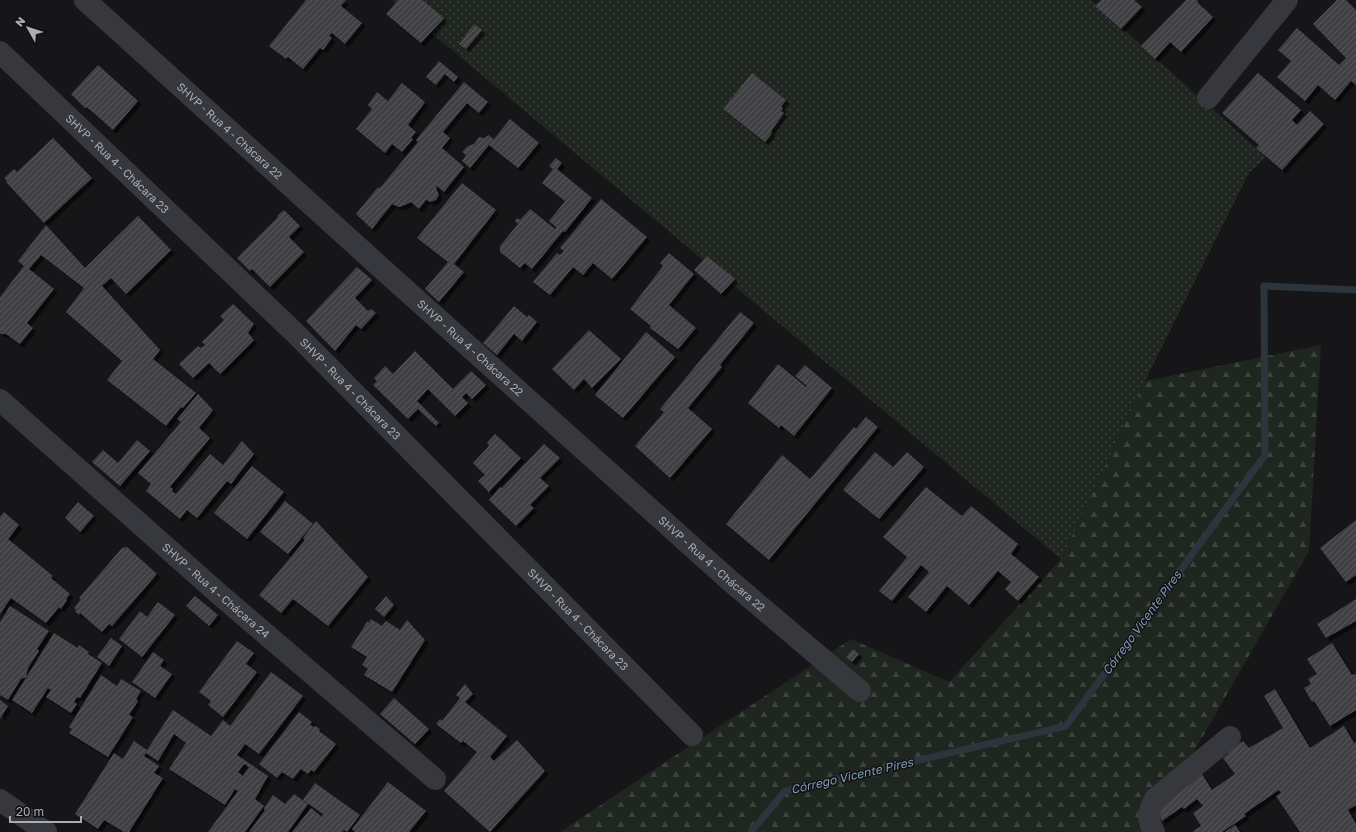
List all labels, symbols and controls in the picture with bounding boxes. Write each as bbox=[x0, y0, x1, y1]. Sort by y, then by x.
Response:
north arrow bbox=[8, 8, 48, 48]
text: N bbox=[12, 14, 28, 29]
street label: SHVP - Rua 4 - Chácara 22 bbox=[175, 79, 285, 181]
street label: SHVP - Rua 4 - Chácara 23 bbox=[63, 111, 172, 216]
street label: SHVP - Rua 4 - Chácara 22 bbox=[415, 297, 526, 398]
street label: SHVP - Rua 4 - Chácara 23 bbox=[298, 335, 404, 442]
street label: SHVP - Rua 4 - Chácara 22 bbox=[656, 513, 768, 614]
street label: SHVP - Rua 4 - Chácara 24 bbox=[160, 540, 273, 641]
street label: SHVP - Rua 4 - Chácara 23 bbox=[525, 566, 631, 673]
water label: Córrego Vicente Pires bbox=[1099, 567, 1185, 678]
water label: Córrego Vicente Pires bbox=[789, 754, 915, 797]
scale bar bbox=[10, 798, 81, 824]
text: 20 m bbox=[16, 804, 44, 819]

